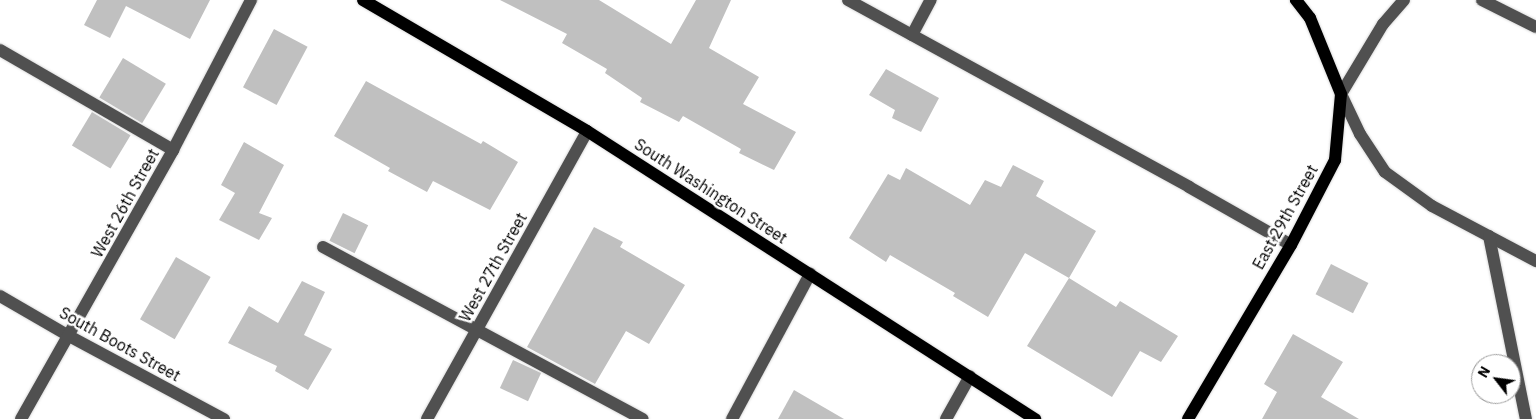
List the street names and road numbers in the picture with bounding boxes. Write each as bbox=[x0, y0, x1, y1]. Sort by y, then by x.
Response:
street label: South Washington Street bbox=[631, 134, 791, 248]
street label: West 26th Street bbox=[87, 145, 163, 261]
street label: East 29th Street bbox=[1248, 161, 1322, 273]
street label: West 27th Street bbox=[455, 209, 531, 325]
street label: South Boots Street bbox=[56, 303, 184, 385]

